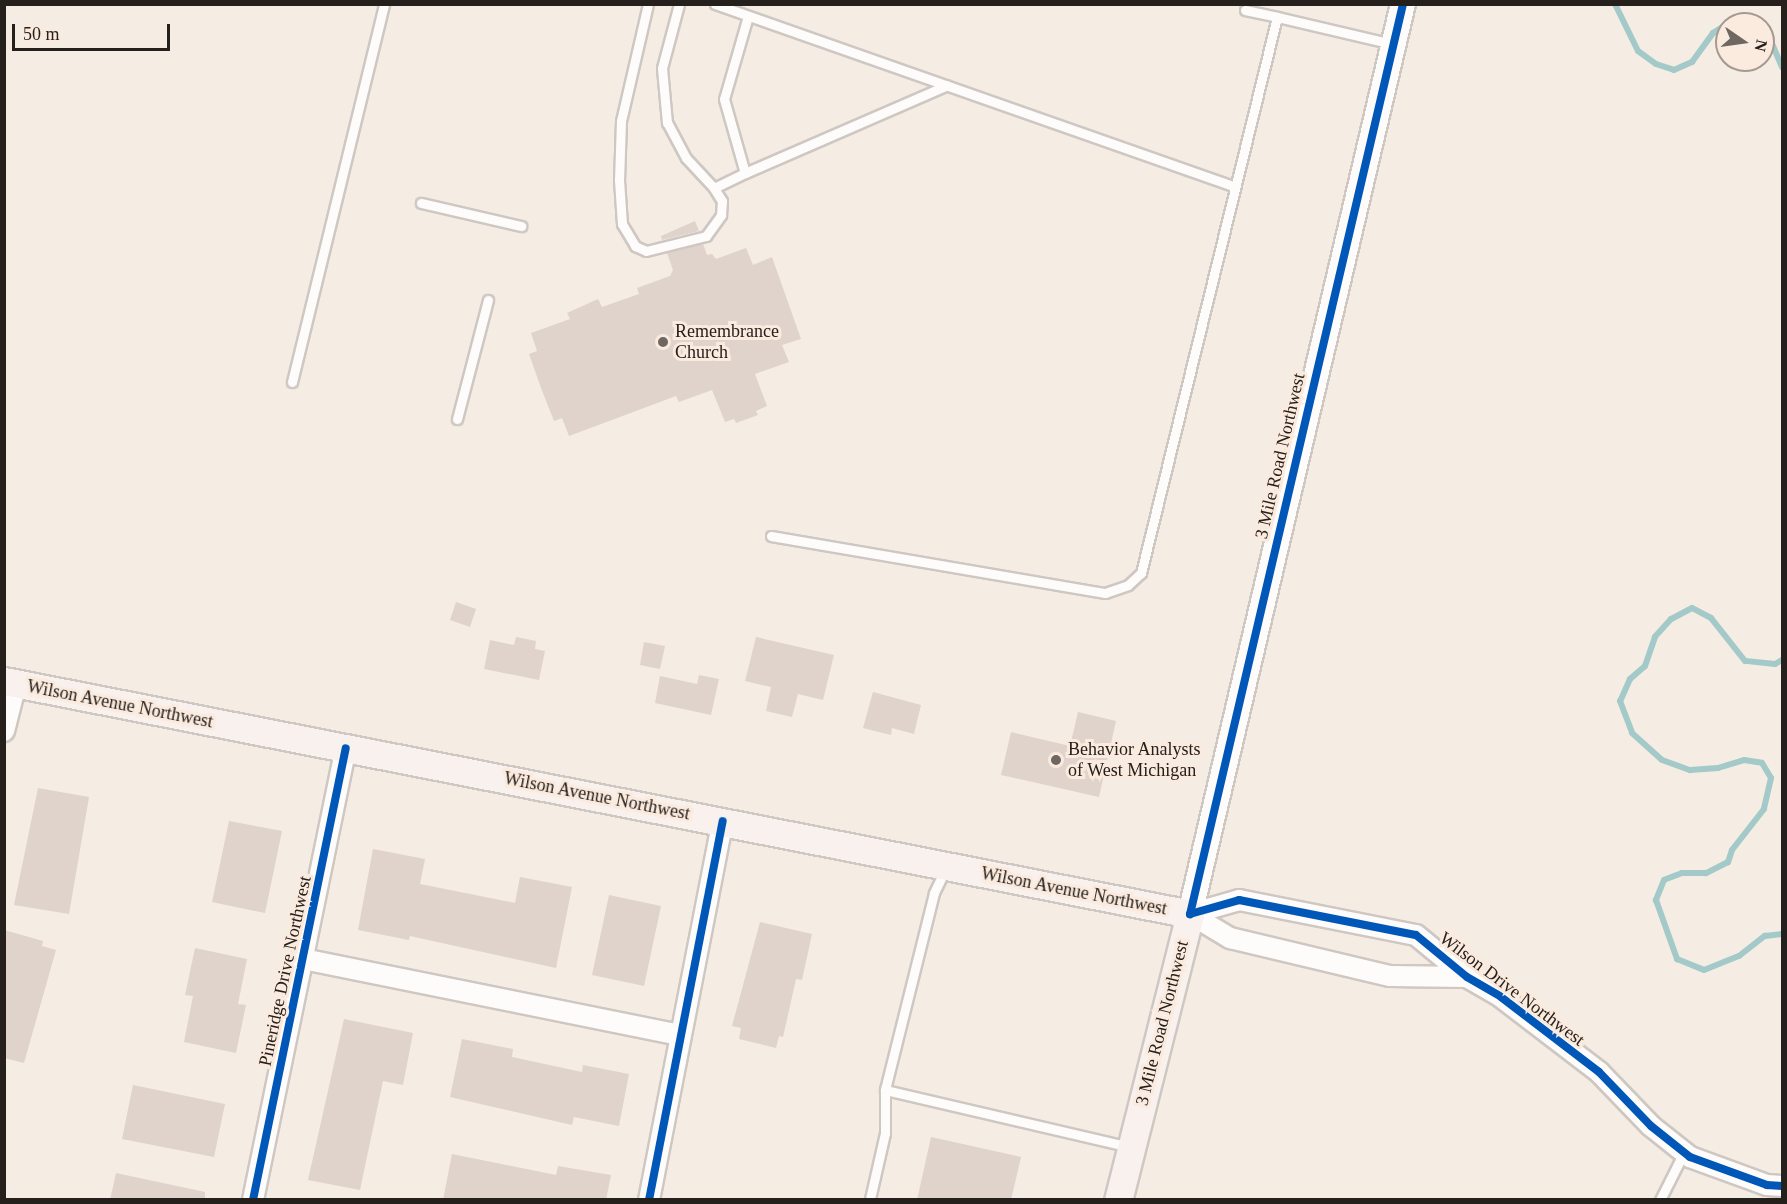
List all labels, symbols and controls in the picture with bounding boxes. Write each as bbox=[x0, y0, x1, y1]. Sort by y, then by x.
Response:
scale bar bbox=[15, 12, 172, 50]
north arrow bbox=[1715, 12, 1775, 72]
text: 50 m bbox=[23, 24, 60, 44]
text: N bbox=[1751, 38, 1771, 53]
place label: Remembrance Church bbox=[675, 321, 779, 364]
marker: Remembrance Church bbox=[656, 335, 670, 349]
street label: 3 Mile Road Northwest bbox=[1250, 371, 1310, 541]
street label: Wilson Avenue Northwest bbox=[25, 675, 215, 733]
place label: Behavior Analysts of West Michigan bbox=[1068, 739, 1201, 782]
marker: Behavior Analysts of West Michigan bbox=[1049, 753, 1063, 767]
street label: Wilson Avenue Northwest bbox=[502, 767, 692, 825]
street label: Wilson Avenue Northwest bbox=[979, 862, 1169, 920]
street label: Pineridge Drive Northwest bbox=[254, 874, 316, 1068]
street label: Wilson Drive Northwest bbox=[1435, 927, 1589, 1051]
street label: 3 Mile Road Northwest bbox=[1131, 938, 1193, 1108]

